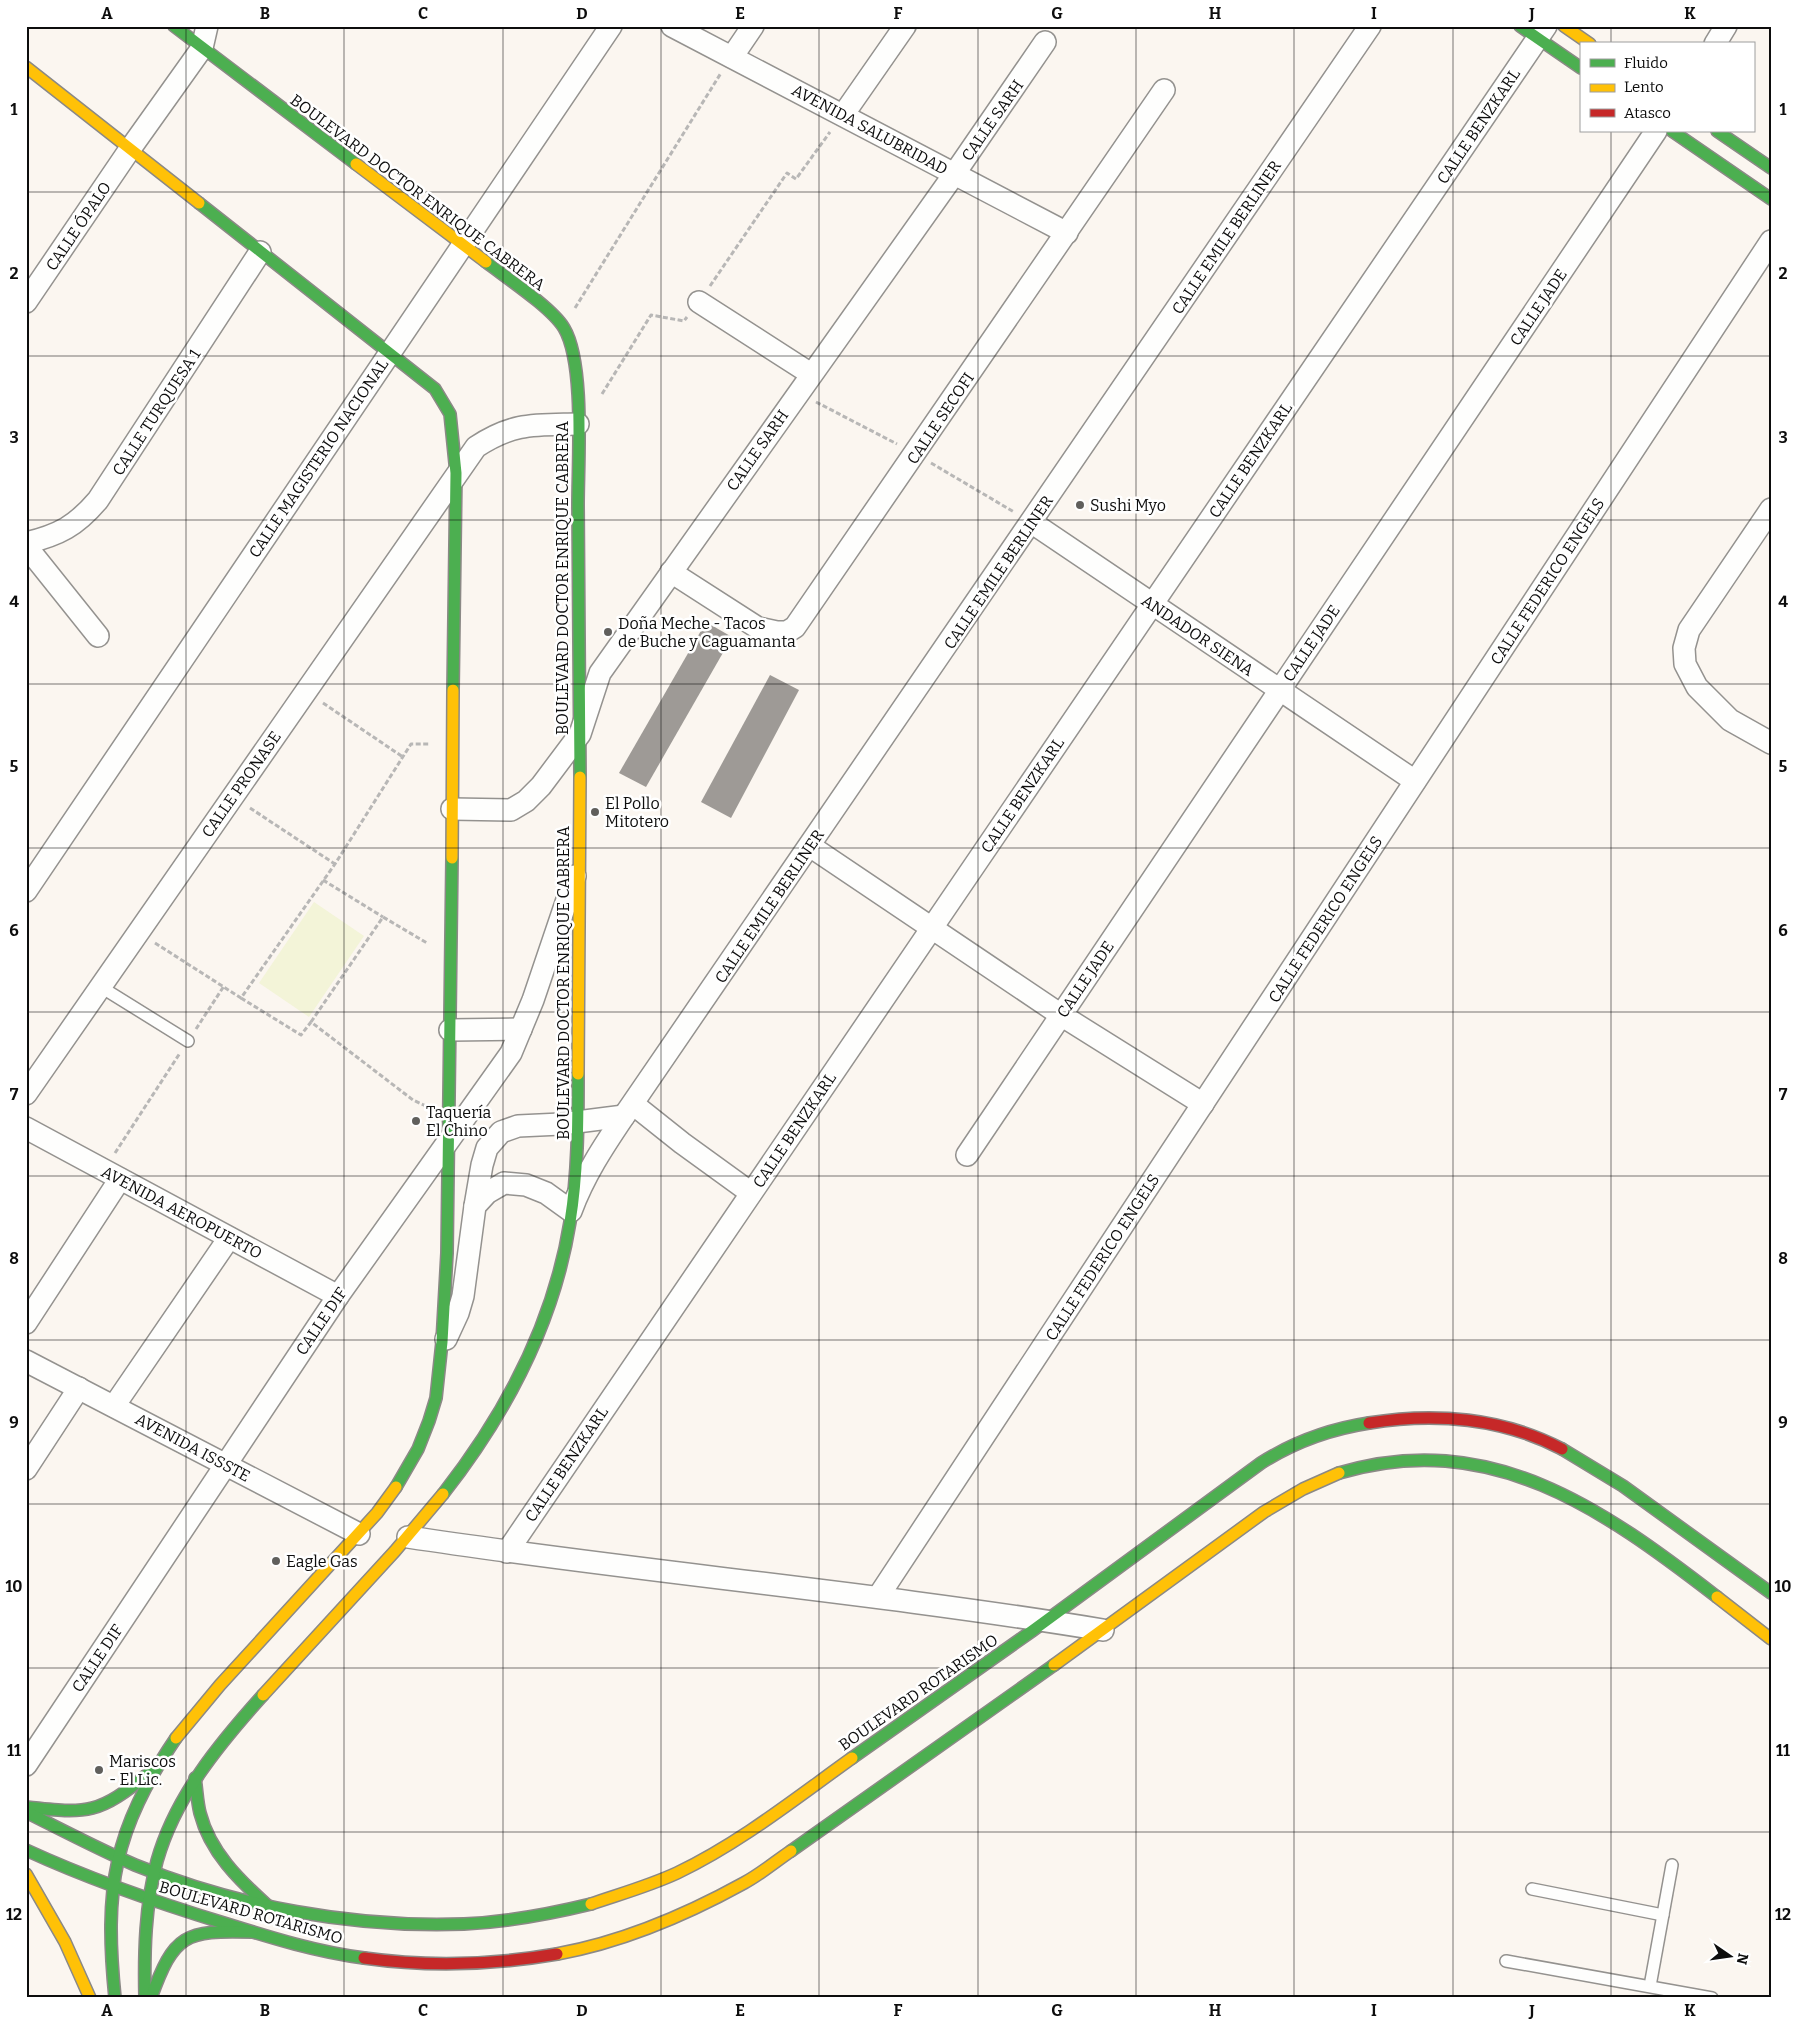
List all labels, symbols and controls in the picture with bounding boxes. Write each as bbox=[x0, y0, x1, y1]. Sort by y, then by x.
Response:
text: A bbox=[101, 4, 113, 23]
text: B bbox=[260, 4, 270, 23]
text: C bbox=[418, 4, 428, 23]
text: D bbox=[576, 4, 588, 23]
text: E bbox=[735, 4, 745, 23]
text: F bbox=[894, 4, 903, 23]
text: G bbox=[1051, 4, 1063, 23]
text: H bbox=[1209, 4, 1222, 23]
text: I bbox=[1371, 4, 1377, 23]
text: J bbox=[1528, 4, 1535, 23]
text: K bbox=[1684, 4, 1696, 23]
legend bbox=[1580, 42, 1754, 132]
text: Fluido bbox=[1624, 54, 1668, 72]
street label: CALLE BENZKARL bbox=[1433, 65, 1524, 187]
street label: CALLE SARH bbox=[957, 76, 1027, 164]
text: Lento bbox=[1624, 78, 1664, 96]
street label: AVENIDA SALUBRIDAD bbox=[789, 80, 951, 179]
street label: BOULEVARD DOCTOR ENRIQUE CABRERA bbox=[287, 90, 549, 295]
text: 1 bbox=[11, 100, 18, 119]
text: 1 bbox=[1780, 100, 1787, 119]
text: Atasco bbox=[1624, 104, 1671, 122]
street label: CALLE EMILE BERLINER bbox=[1168, 156, 1285, 318]
street label: CALLE ÓPALO bbox=[41, 178, 115, 274]
text: 2 bbox=[9, 264, 19, 283]
text: 2 bbox=[1778, 264, 1788, 283]
street label: CALLE JADE bbox=[1506, 265, 1571, 349]
street label: CALLE TURQUESA 1 bbox=[109, 345, 205, 479]
street label: CALLE MAGISTERIO NACIONAL bbox=[245, 355, 392, 561]
street label: CALLE SECOFI bbox=[903, 369, 978, 468]
street label: CALLE BENZKARL bbox=[1205, 399, 1296, 521]
street label: CALLE SARH bbox=[722, 406, 792, 494]
street label: BOULEVARD DOCTOR ENRIQUE CABRERA bbox=[553, 420, 572, 735]
text: 3 bbox=[9, 428, 19, 447]
text: 3 bbox=[1778, 428, 1788, 447]
street label: CALLE EMILE BERLINER bbox=[940, 491, 1057, 653]
street label: CALLE FEDERICO ENGELS bbox=[1486, 494, 1608, 668]
place label: Sushi Myo bbox=[1090, 496, 1166, 515]
marker: Sushi Myo bbox=[1074, 499, 1086, 511]
street label: ANDADOR SIENA bbox=[1138, 591, 1258, 680]
text: 4 bbox=[9, 592, 19, 611]
text: 4 bbox=[1778, 592, 1788, 611]
street label: CALLE JADE bbox=[1279, 601, 1344, 685]
place label: Doña Meche - Tacos de Buche y Caguamanta bbox=[618, 614, 796, 651]
marker: Doña Meche - Tacos de Buche y Caguamanta bbox=[602, 626, 614, 638]
street label: CALLE PRONASE bbox=[198, 728, 285, 841]
street label: CALLE BENZKARL bbox=[977, 734, 1068, 856]
text: 5 bbox=[10, 757, 19, 776]
text: 5 bbox=[1779, 757, 1788, 776]
place label: El Pollo Mitotero bbox=[605, 794, 669, 831]
marker: El Pollo Mitotero bbox=[589, 806, 601, 818]
street label: BOULEVARD DOCTOR ENRIQUE CABRERA bbox=[554, 825, 573, 1140]
street label: CALLE EMILE BERLINER bbox=[711, 825, 828, 987]
street label: CALLE FEDERICO ENGELS bbox=[1264, 832, 1386, 1006]
text: 6 bbox=[9, 921, 19, 940]
text: 6 bbox=[1778, 921, 1788, 940]
street label: CALLE JADE bbox=[1053, 937, 1118, 1021]
street label: CALLE BENZKARL bbox=[749, 1069, 840, 1191]
text: 7 bbox=[10, 1085, 19, 1104]
text: 7 bbox=[1779, 1085, 1788, 1104]
place label: Taquería El Chino bbox=[426, 1103, 492, 1140]
marker: Taquería El Chino bbox=[410, 1115, 422, 1127]
street label: AVENIDA AEROPUERTO bbox=[98, 1162, 265, 1263]
street label: CALLE FEDERICO ENGELS bbox=[1041, 1170, 1163, 1344]
text: 8 bbox=[9, 1249, 19, 1268]
text: 8 bbox=[1778, 1249, 1788, 1268]
street label: CALLE DIF bbox=[292, 1284, 351, 1359]
street label: CALLE BENZKARL bbox=[521, 1403, 612, 1525]
street label: AVENIDA ISSSTE bbox=[132, 1409, 253, 1486]
text: 9 bbox=[9, 1413, 19, 1432]
text: 9 bbox=[1778, 1413, 1788, 1432]
place label: Eagle Gas bbox=[286, 1552, 358, 1571]
marker: Eagle Gas bbox=[270, 1555, 282, 1567]
text: 10 bbox=[5, 1577, 23, 1596]
text: 10 bbox=[1774, 1577, 1792, 1596]
street label: CALLE DIF bbox=[68, 1621, 127, 1696]
street label: BOULEVARD ROTARISMO bbox=[835, 1630, 1001, 1755]
text: 11 bbox=[7, 1741, 21, 1760]
text: 11 bbox=[1776, 1741, 1790, 1760]
place label: Mariscos - El Lic. bbox=[109, 1752, 176, 1789]
marker: Mariscos - El Lic. bbox=[93, 1764, 105, 1776]
street label: BOULEVARD ROTARISMO bbox=[157, 1877, 345, 1948]
text: 12 bbox=[6, 1905, 22, 1924]
text: 12 bbox=[1775, 1905, 1791, 1924]
north arrow bbox=[1704, 1932, 1754, 1982]
text: N bbox=[1733, 1952, 1752, 1966]
text: A bbox=[101, 2001, 113, 2020]
text: B bbox=[260, 2001, 270, 2020]
text: C bbox=[418, 2001, 428, 2020]
text: D bbox=[576, 2001, 588, 2020]
text: E bbox=[735, 2001, 745, 2020]
text: F bbox=[894, 2001, 903, 2020]
text: G bbox=[1051, 2001, 1063, 2020]
text: H bbox=[1209, 2001, 1222, 2020]
text: I bbox=[1371, 2001, 1377, 2020]
text: J bbox=[1528, 2001, 1535, 2020]
text: K bbox=[1684, 2001, 1696, 2020]

